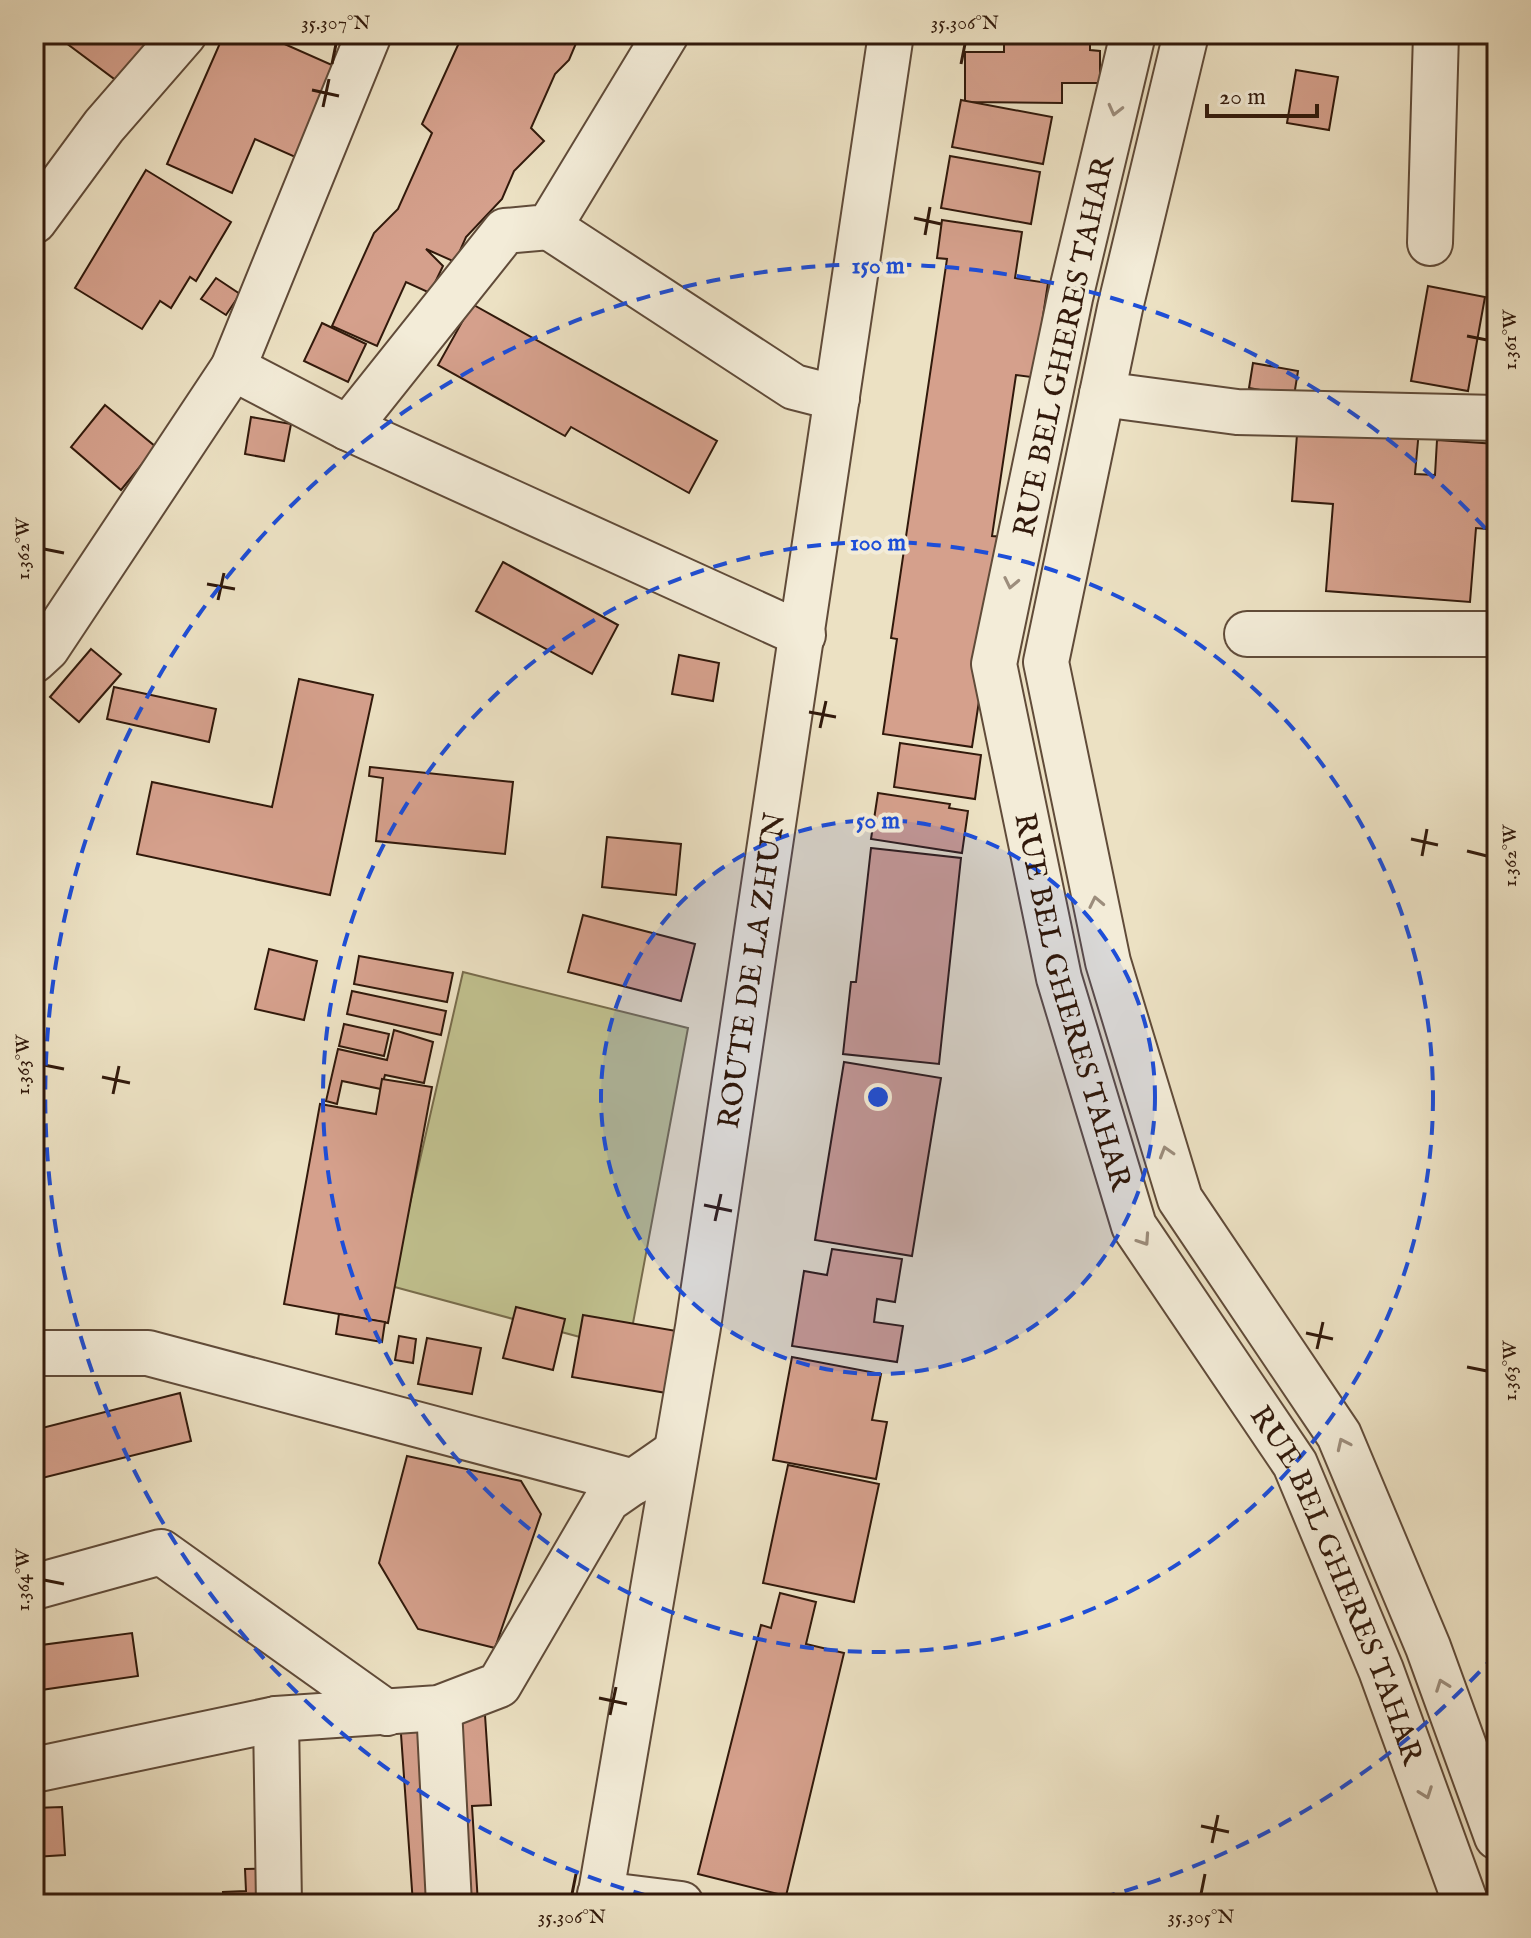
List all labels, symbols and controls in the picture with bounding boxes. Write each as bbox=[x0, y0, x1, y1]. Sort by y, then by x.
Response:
text: 35.307°N bbox=[301, 11, 371, 36]
text: 35.306°N bbox=[931, 11, 999, 36]
scale bar bbox=[1207, 68, 1317, 118]
text: 20 m bbox=[1219, 82, 1266, 113]
one-way arrow bbox=[1107, 102, 1124, 116]
street label: RUE BEL GHERES TAHAR bbox=[1006, 151, 1124, 540]
text: 150 m bbox=[851, 251, 905, 282]
text: 1.361°W bbox=[1498, 309, 1523, 370]
text: 1.362°W bbox=[11, 517, 36, 580]
text: 100 m bbox=[850, 528, 907, 559]
one-way arrow bbox=[1003, 575, 1020, 589]
text: 50 m bbox=[856, 806, 901, 837]
street label: ROUTE DE LA ZHUN bbox=[711, 810, 796, 1131]
street label: RUE BEL GHERES TAHAR bbox=[1004, 810, 1139, 1196]
text: 1.362°W bbox=[1498, 824, 1523, 887]
one-way arrow bbox=[1088, 895, 1105, 909]
text: 1.363°W bbox=[11, 1034, 36, 1095]
centre of rings bbox=[864, 1083, 892, 1111]
one-way arrow bbox=[1159, 1145, 1175, 1159]
one-way arrow bbox=[1134, 1231, 1149, 1246]
text: 1.363°W bbox=[1498, 1340, 1523, 1401]
street label: RUE BEL GHERES TAHAR bbox=[1240, 1399, 1431, 1771]
one-way arrow bbox=[1337, 1438, 1353, 1453]
text: 1.364°W bbox=[11, 1548, 36, 1611]
one-way arrow bbox=[1435, 1679, 1452, 1693]
one-way arrow bbox=[1416, 1785, 1433, 1799]
text: 35.306°N bbox=[538, 1905, 606, 1930]
text: 35.305°N bbox=[1167, 1905, 1235, 1930]

